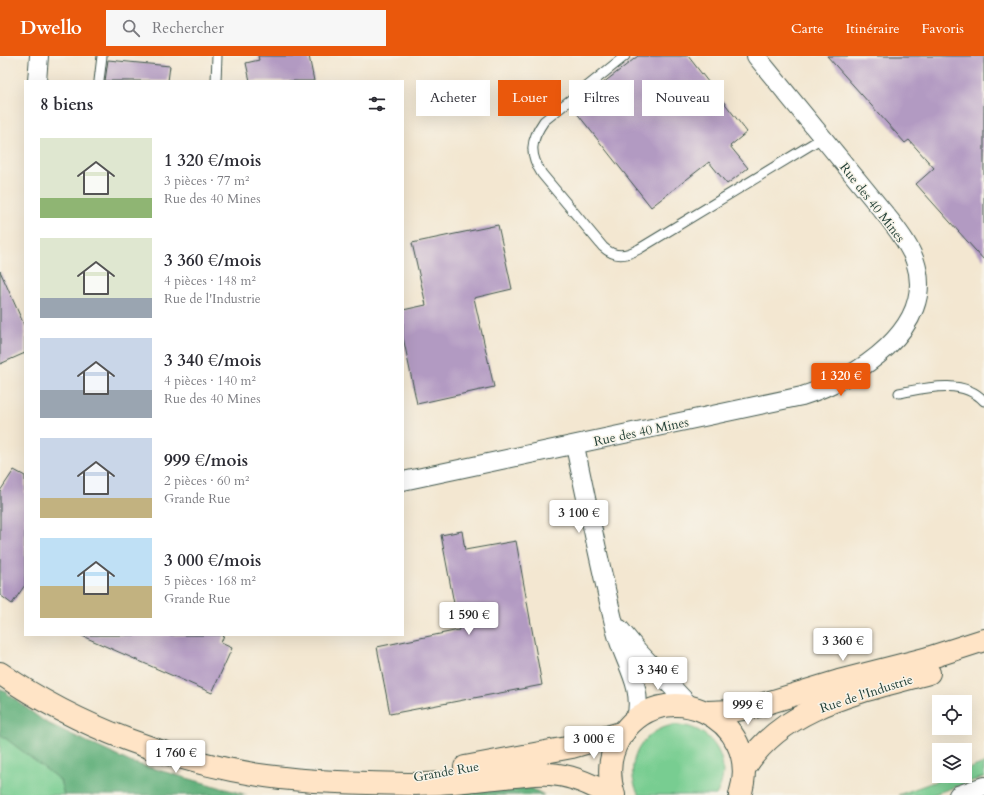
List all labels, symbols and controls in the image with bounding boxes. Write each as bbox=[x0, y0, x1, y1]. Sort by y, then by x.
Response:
search box bbox=[106, 10, 386, 46]
text: Dwello bbox=[20, 15, 82, 41]
icon: search bbox=[120, 17, 142, 39]
text: Rechercher bbox=[152, 18, 224, 38]
text: Carte bbox=[791, 19, 824, 38]
text: Itinéraire bbox=[846, 19, 900, 38]
text: Favoris bbox=[922, 19, 964, 38]
chip: Acheter bbox=[416, 80, 490, 116]
chip: Louer bbox=[498, 80, 561, 116]
chip: Filtres bbox=[569, 80, 634, 116]
chip: Nouveau bbox=[642, 80, 724, 116]
text: 8 biens bbox=[40, 93, 93, 116]
icon: filters bbox=[366, 93, 388, 115]
text: 1 320 €/mois bbox=[164, 149, 261, 172]
icon: home bbox=[72, 154, 120, 202]
street label: Rue des 40 Mines bbox=[835, 159, 909, 246]
text: 3 pièces · 77 m² bbox=[164, 172, 249, 190]
text: Rue des 40 Mines bbox=[164, 190, 261, 208]
text: 3 360 €/mois bbox=[164, 249, 261, 272]
icon: home bbox=[72, 254, 120, 302]
text: 4 pièces · 148 m² bbox=[164, 272, 256, 290]
text: Rue de l'Industrie bbox=[164, 290, 261, 308]
text: 3 340 €/mois bbox=[164, 349, 261, 372]
icon: home bbox=[72, 354, 120, 402]
pin: 1 320 € bbox=[804, 363, 878, 397]
text: 1 320 € bbox=[820, 367, 862, 385]
text: 4 pièces · 140 m² bbox=[164, 372, 256, 390]
text: Rue des 40 Mines bbox=[164, 390, 261, 408]
street label: Rue des 40 Mines bbox=[592, 413, 690, 451]
text: 999 €/mois bbox=[164, 449, 248, 472]
icon: home bbox=[72, 454, 120, 502]
text: 2 pièces · 60 m² bbox=[164, 472, 249, 490]
text: Grande Rue bbox=[164, 490, 230, 508]
pin: 3 100 € bbox=[542, 500, 616, 534]
text: 3 100 € bbox=[558, 504, 600, 522]
text: 3 000 €/mois bbox=[164, 549, 261, 572]
icon: home bbox=[72, 554, 120, 602]
text: 5 pièces · 168 m² bbox=[164, 572, 256, 590]
text: Grande Rue bbox=[164, 590, 230, 608]
pin: 1 590 € bbox=[432, 602, 506, 636]
text: 1 590 € bbox=[448, 606, 490, 624]
pin: 3 360 € bbox=[806, 628, 880, 662]
text: 3 360 € bbox=[822, 632, 864, 650]
pin: 3 340 € bbox=[621, 657, 695, 691]
text: 3 340 € bbox=[637, 661, 679, 679]
street label: Rue de l'Industrie bbox=[818, 670, 915, 717]
pin: 999 € bbox=[720, 692, 776, 726]
map controls bbox=[932, 695, 972, 783]
button: locate bbox=[932, 695, 972, 735]
text: 999 € bbox=[732, 696, 764, 714]
pin: 3 000 € bbox=[557, 726, 631, 760]
text: 3 000 € bbox=[573, 730, 615, 748]
pin: 1 760 € bbox=[139, 740, 213, 774]
button: layers bbox=[932, 743, 972, 783]
text: 1 760 € bbox=[155, 744, 197, 762]
street label: Grande Rue bbox=[412, 757, 481, 787]

